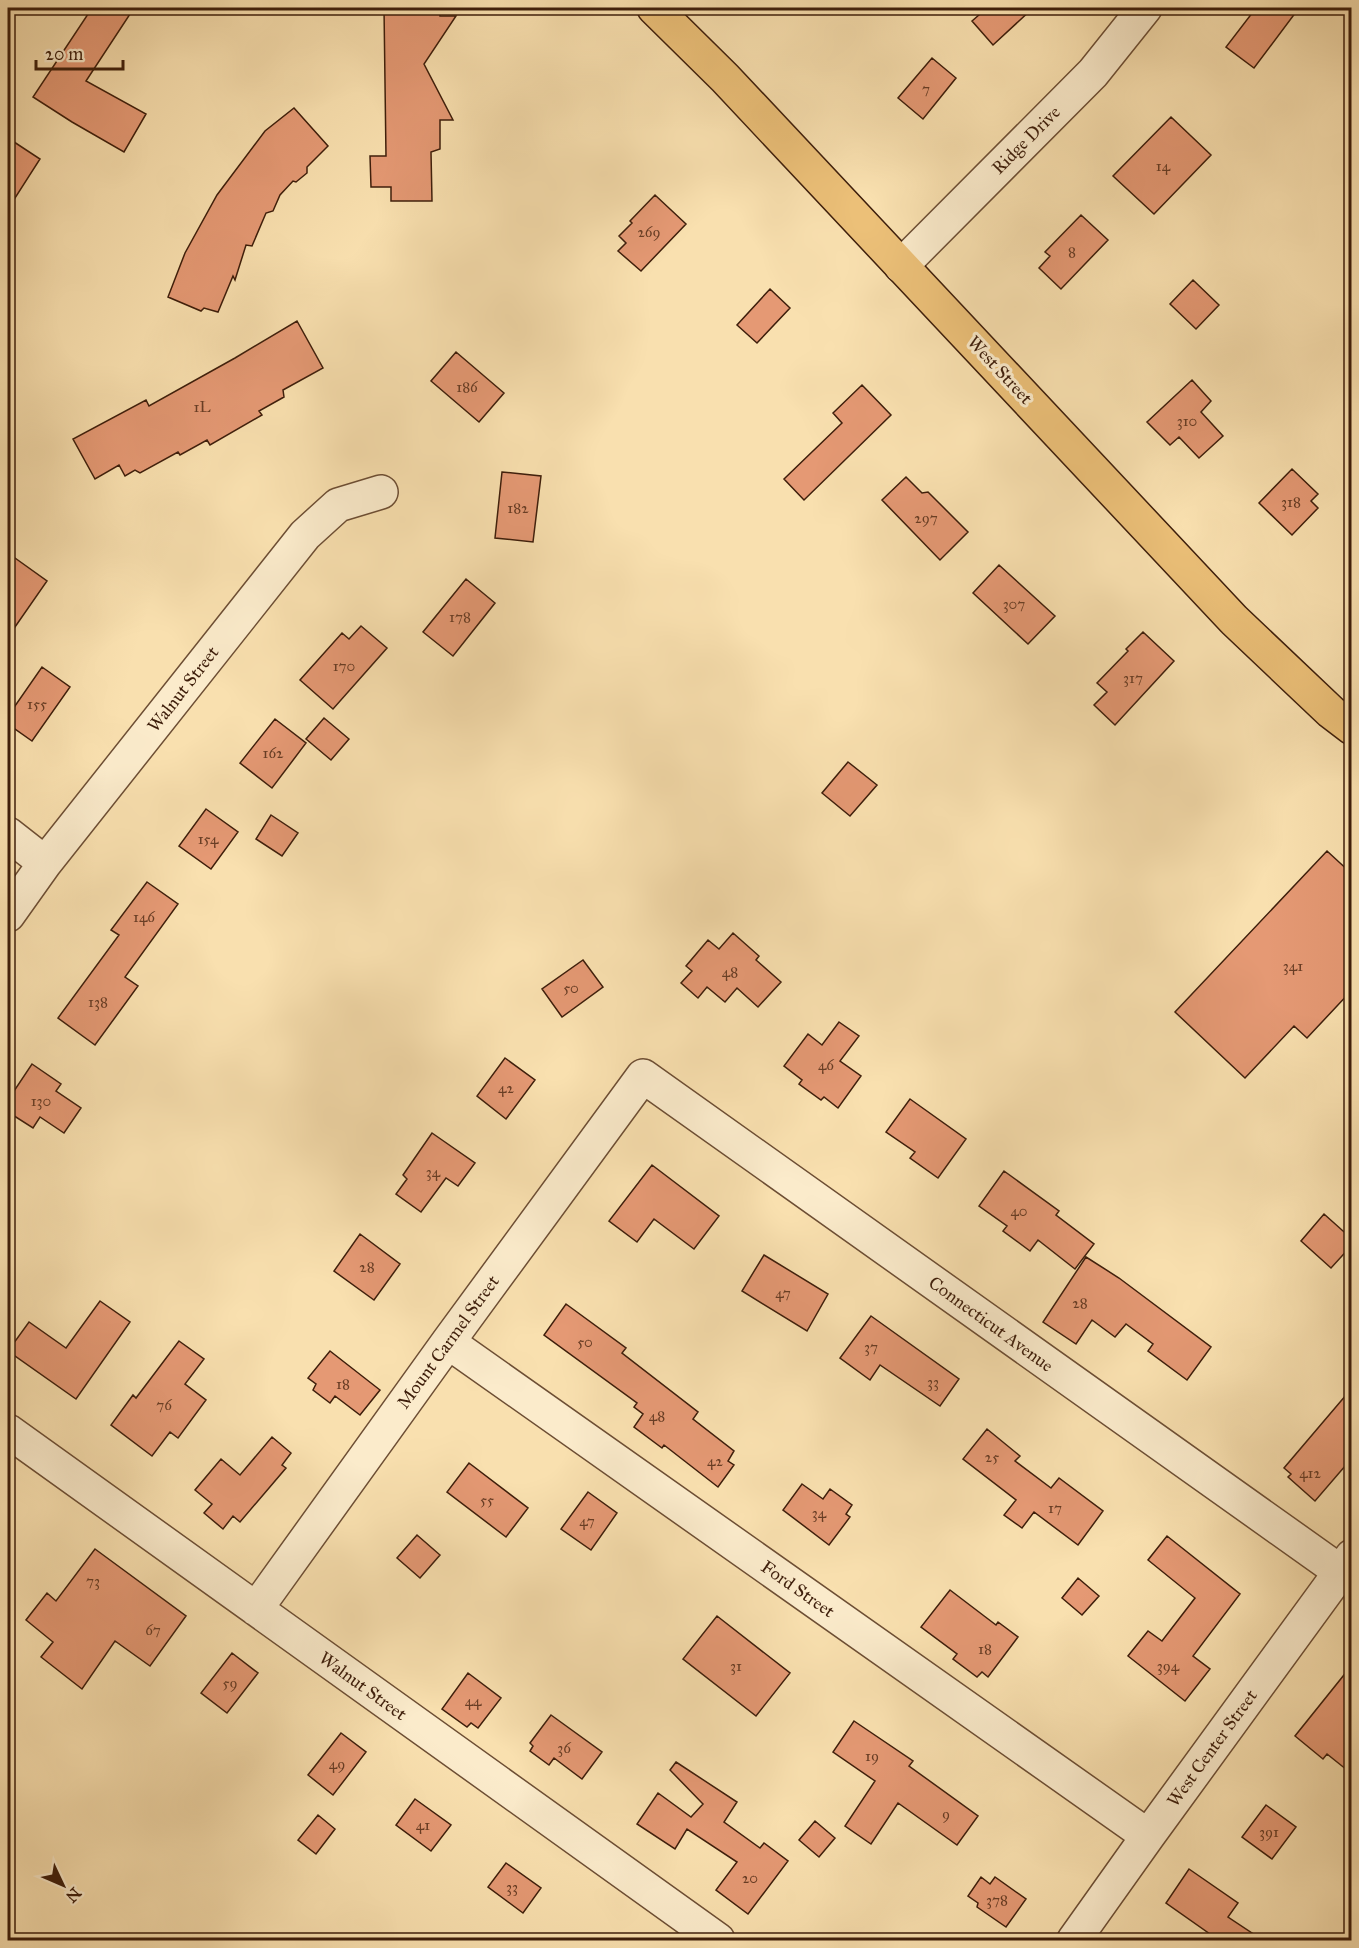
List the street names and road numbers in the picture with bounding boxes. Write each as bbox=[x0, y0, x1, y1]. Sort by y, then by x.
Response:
street label: Ridge Drive bbox=[987, 101, 1066, 180]
street label: West Street bbox=[963, 331, 1038, 409]
street label: Walnut Street bbox=[143, 641, 224, 736]
street label: Mount Carmel Street bbox=[392, 1270, 504, 1413]
street label: Connecticut Avenue bbox=[924, 1271, 1058, 1377]
street label: Ford Street bbox=[757, 1556, 840, 1623]
street label: Walnut Street bbox=[315, 1647, 412, 1726]
street label: West Center Street bbox=[1162, 1685, 1262, 1811]

